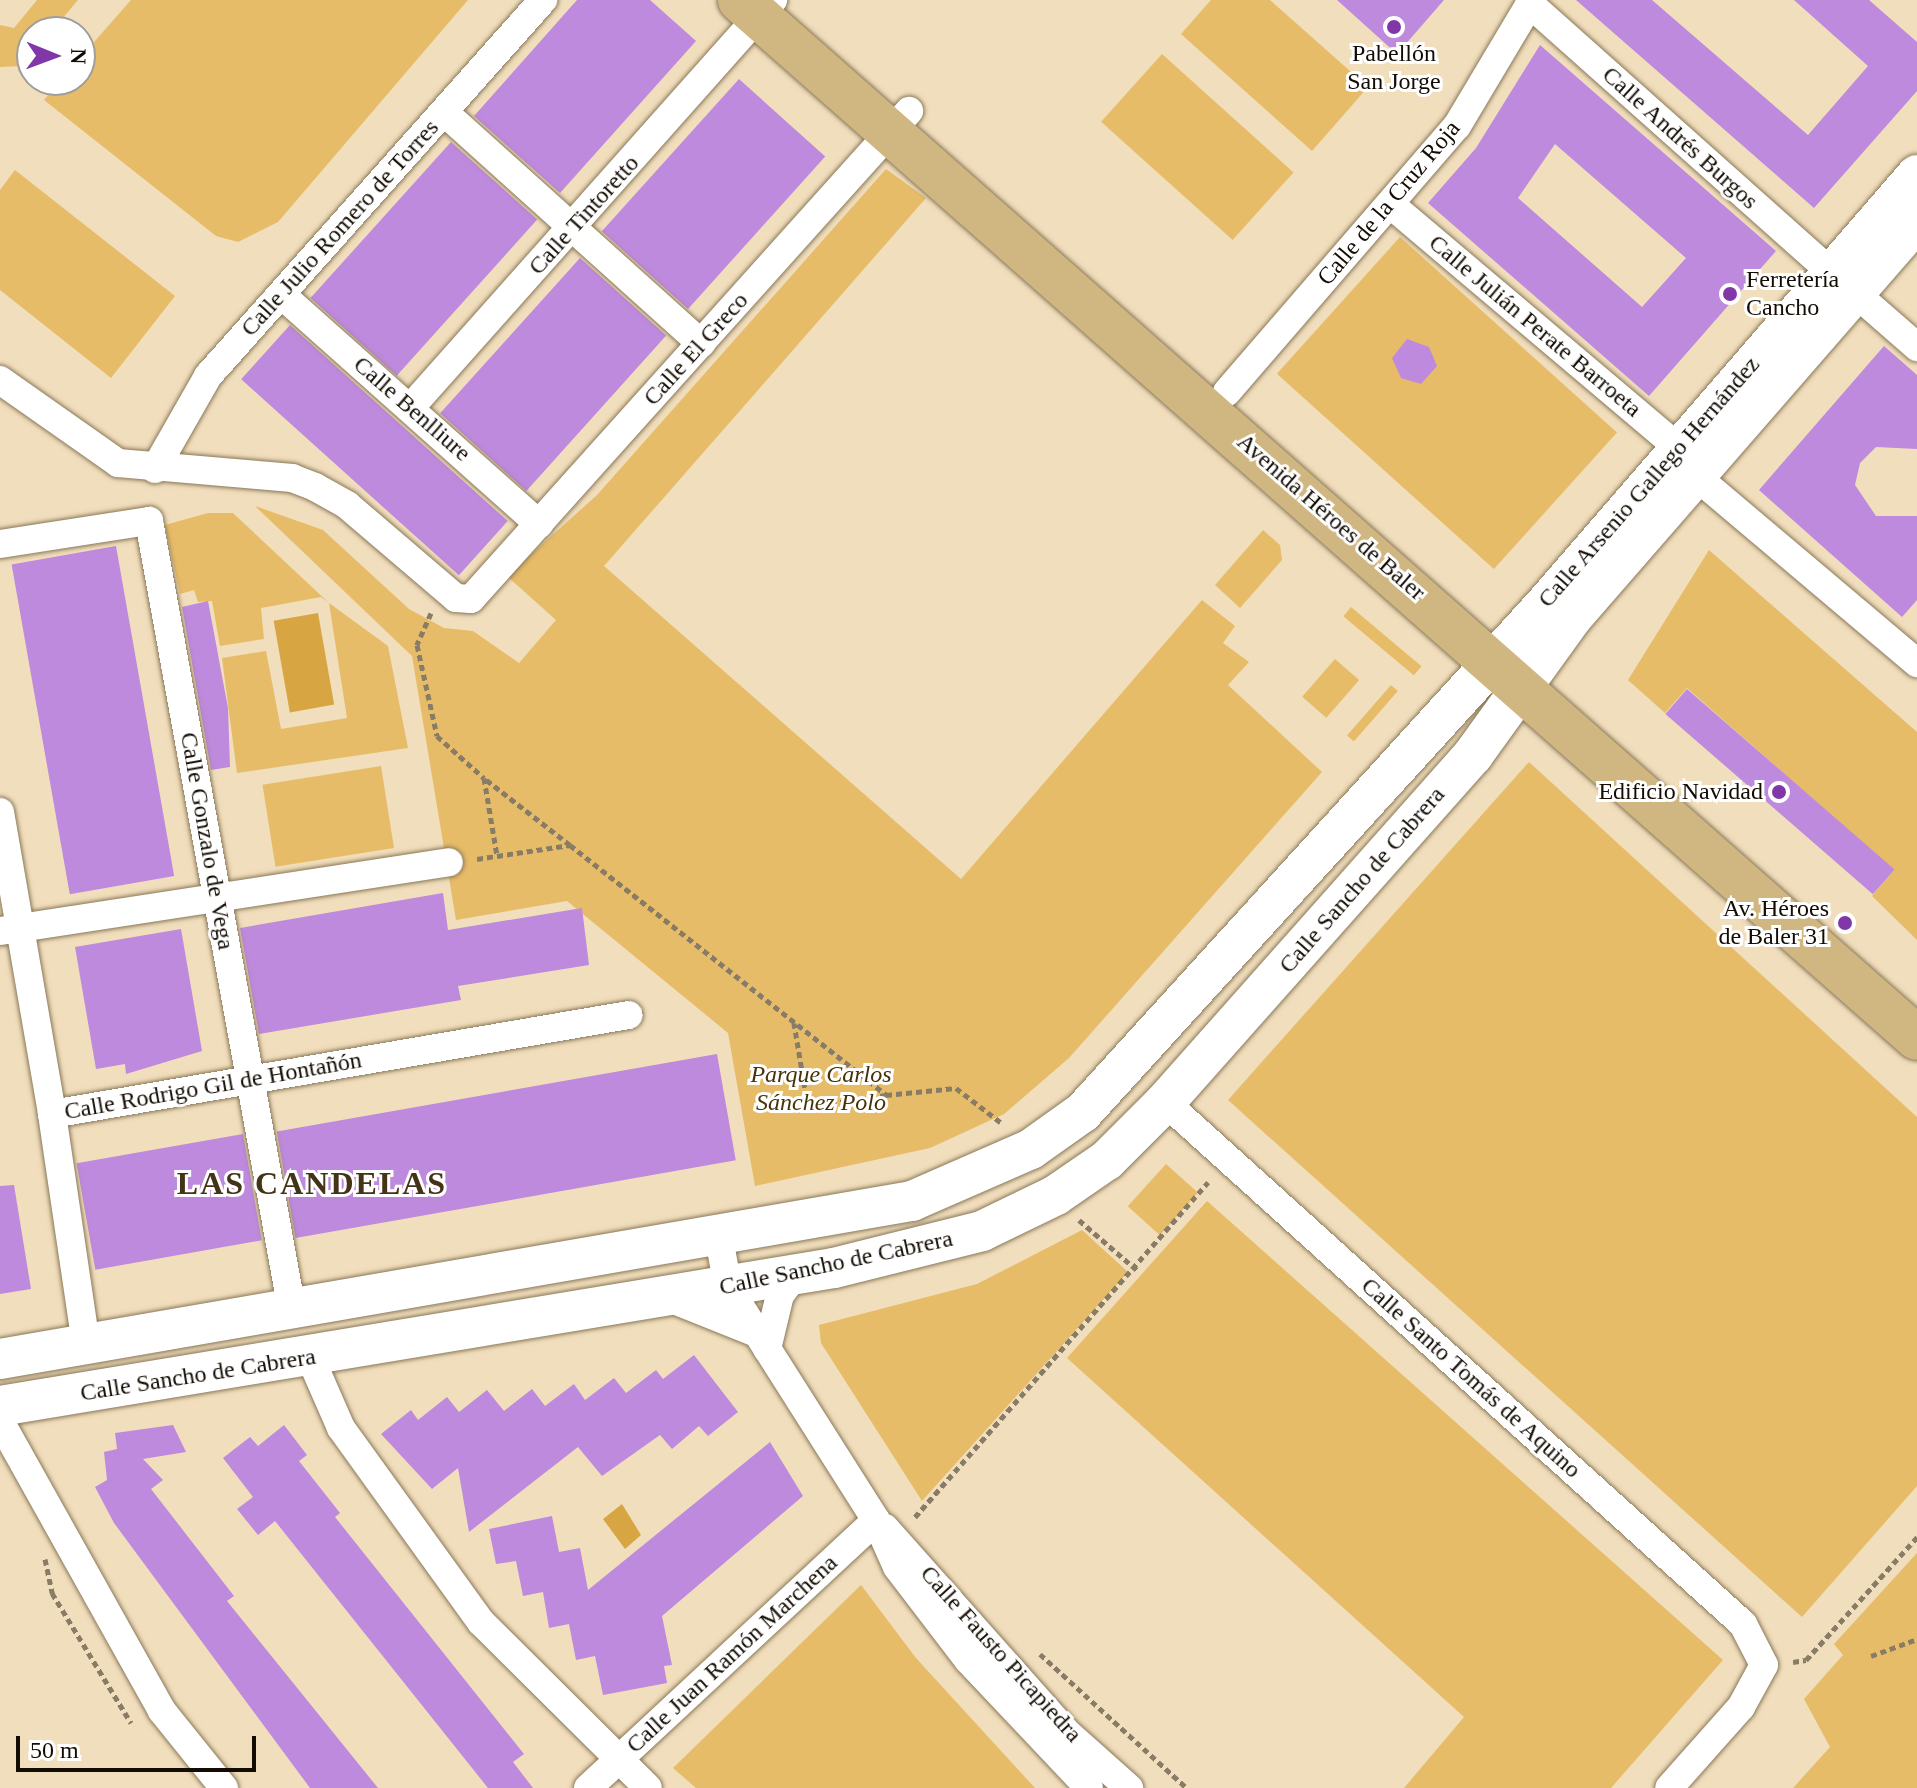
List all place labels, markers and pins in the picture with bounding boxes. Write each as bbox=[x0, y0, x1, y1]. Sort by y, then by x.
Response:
marker: Pabellón San Jorge bbox=[1385, 18, 1403, 36]
place label: Pabellón San Jorge bbox=[1347, 40, 1441, 96]
place label: Ferretería Cancho bbox=[1746, 266, 1839, 322]
marker: Ferretería Cancho bbox=[1721, 285, 1739, 303]
place label: Edificio Navidad bbox=[1598, 778, 1763, 806]
marker: Edificio Navidad bbox=[1770, 783, 1788, 801]
place label: Av. Héroes de Baler 31 bbox=[1718, 895, 1829, 951]
marker: Av. Héroes de Baler 31 bbox=[1836, 914, 1854, 932]

